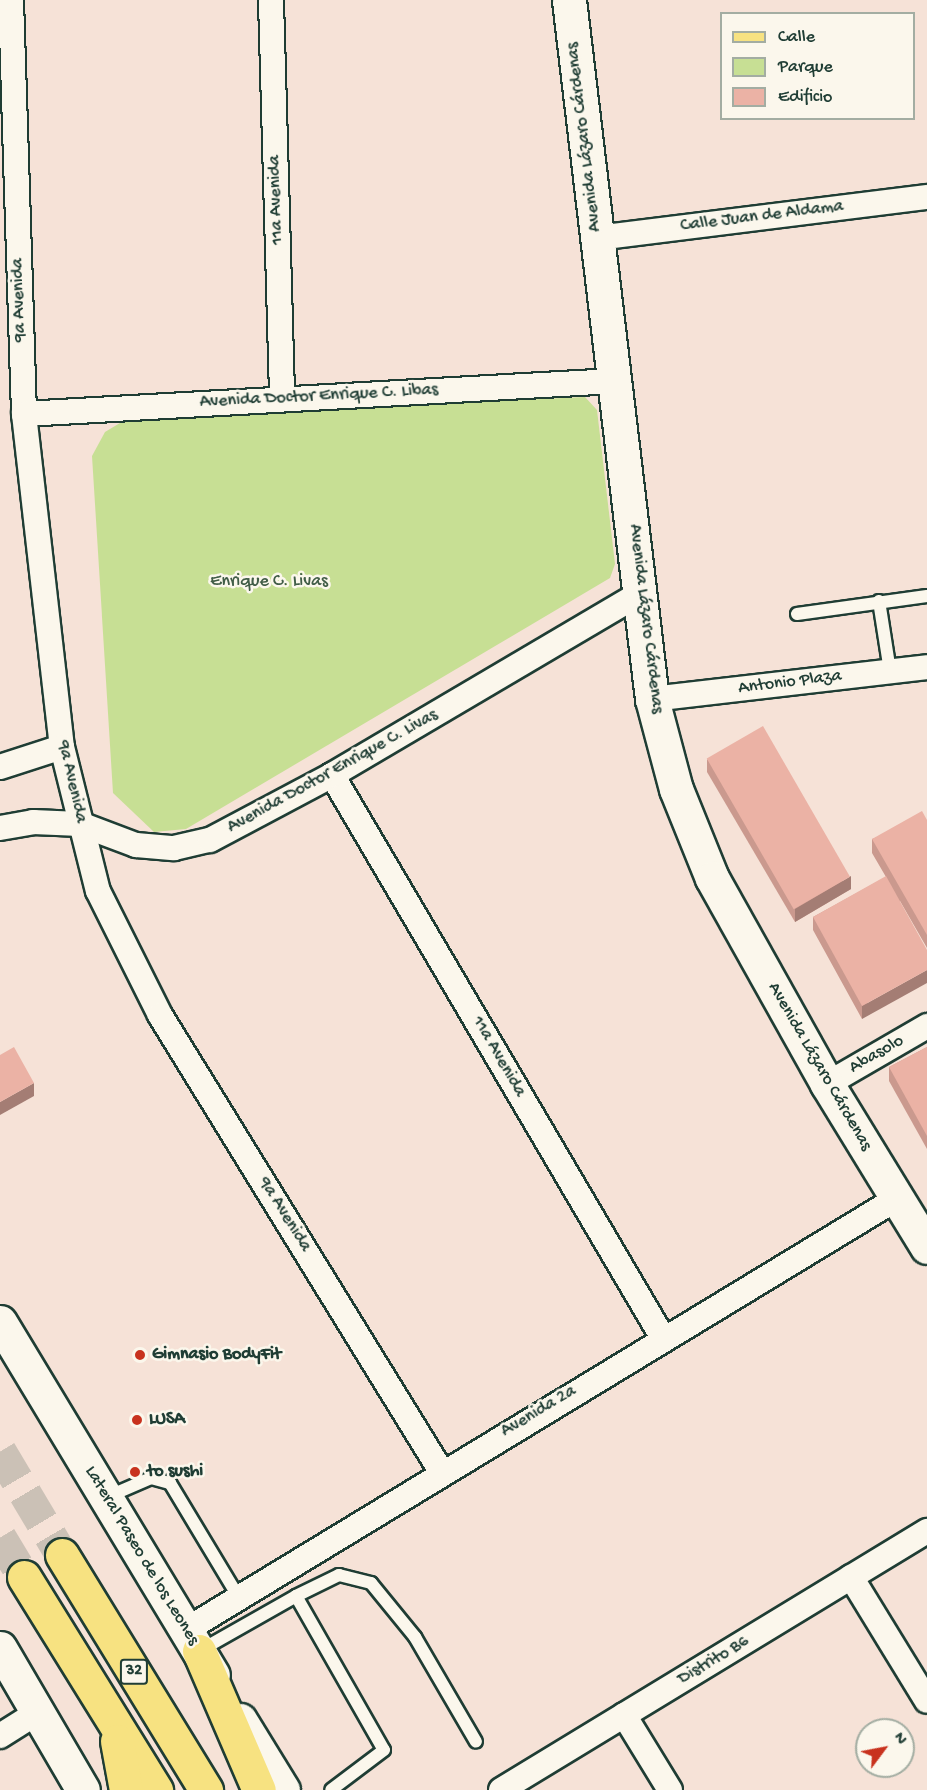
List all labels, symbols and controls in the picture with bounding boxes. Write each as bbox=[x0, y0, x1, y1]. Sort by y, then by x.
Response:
legend bbox=[720, 12, 915, 120]
text: Calle bbox=[778, 27, 815, 48]
street label: Avenida Lázaro Cárdenas bbox=[563, 41, 607, 233]
text: Parque bbox=[778, 57, 833, 78]
text: Edificio bbox=[778, 87, 832, 108]
street label: 11a Avenida bbox=[265, 155, 289, 245]
street label: Calle Juan de Aldama bbox=[679, 196, 845, 238]
street label: 9a Avenida bbox=[8, 258, 32, 342]
street label: Avenida Doctor Enrique C. Libas bbox=[199, 380, 439, 414]
street label: Avenida Lázaro Cárdenas bbox=[623, 523, 667, 715]
park label: Enrique C. Livas bbox=[210, 571, 328, 593]
street label: Antonio Plaza bbox=[737, 666, 843, 700]
street label: Avenida Doctor Enrique C. Livas bbox=[224, 705, 442, 839]
street label: 9a Avenida bbox=[51, 739, 91, 825]
street label: Avenida Lázaro Cárdenas bbox=[762, 979, 876, 1155]
street label: 11a Avenida bbox=[466, 1013, 530, 1101]
street label: Abasolo bbox=[846, 1031, 908, 1079]
street label: 9a Avenida bbox=[253, 1174, 315, 1256]
place label: Gimnasio BodyFit bbox=[152, 1344, 281, 1366]
marker: Gimnasio BodyFit bbox=[133, 1348, 147, 1362]
street label: Avenida 2a bbox=[497, 1381, 581, 1443]
place label: LUSA bbox=[149, 1409, 185, 1431]
marker: LUSA bbox=[130, 1413, 144, 1427]
place label: to sushi bbox=[147, 1461, 203, 1483]
street label: Lateral Paseo de los Leones bbox=[79, 1462, 203, 1650]
marker: to sushi bbox=[128, 1465, 142, 1479]
street label: Distrito B6 bbox=[675, 1631, 753, 1691]
road number: 32 bbox=[119, 1659, 149, 1685]
north arrow bbox=[855, 1718, 915, 1778]
text: N bbox=[888, 1730, 910, 1749]

